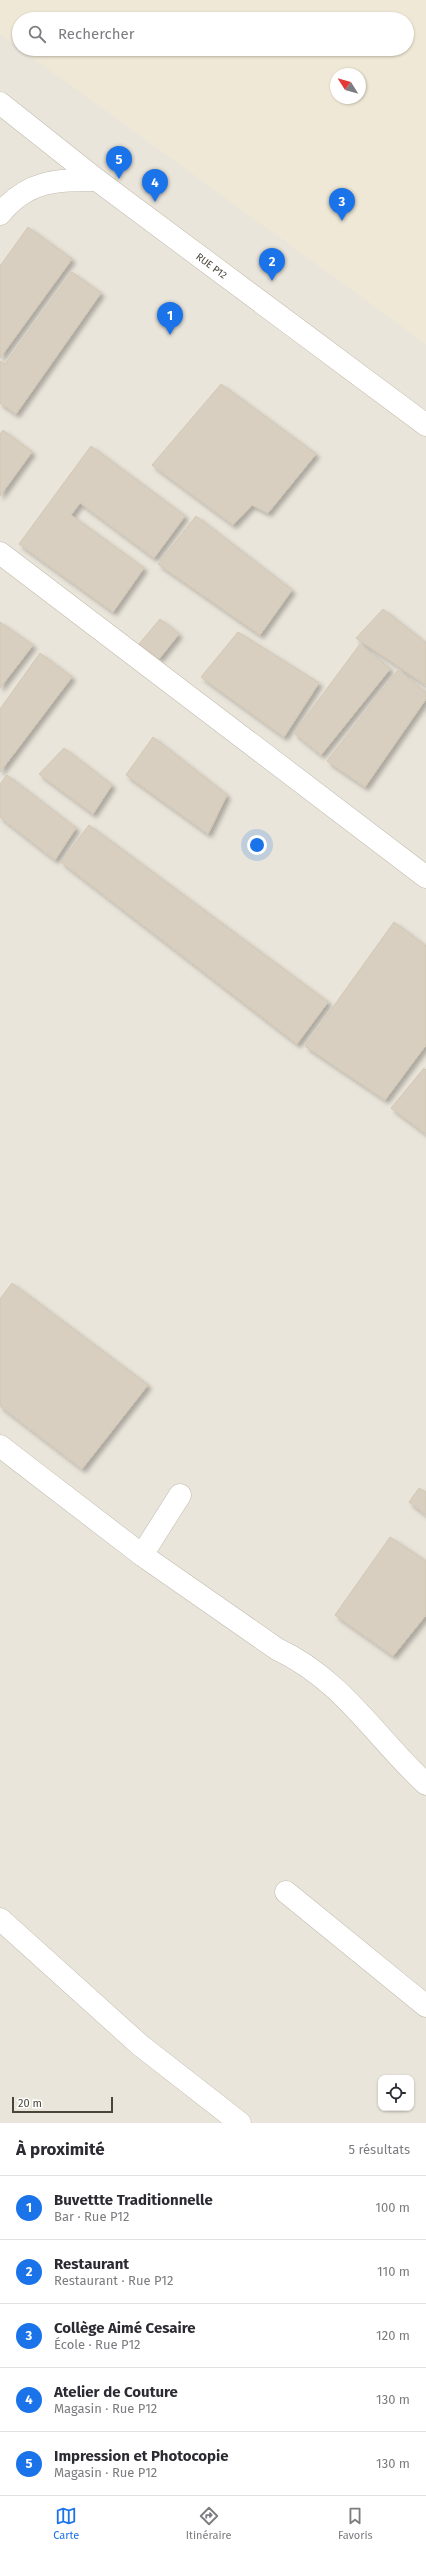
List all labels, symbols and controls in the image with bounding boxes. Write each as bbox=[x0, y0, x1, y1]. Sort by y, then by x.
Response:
search box bbox=[12, 12, 414, 56]
icon: search bbox=[26, 23, 48, 45]
text: Rechercher bbox=[58, 25, 134, 43]
north arrow bbox=[330, 68, 366, 104]
pin: 5 bbox=[106, 146, 132, 179]
pin: 4 bbox=[142, 169, 168, 202]
pin: 3 bbox=[329, 188, 355, 221]
pin: 2 bbox=[259, 248, 285, 281]
street label: RUE P12 bbox=[193, 251, 229, 282]
pin: 1 bbox=[157, 302, 183, 335]
your location bbox=[247, 835, 267, 855]
map controls bbox=[378, 2075, 414, 2111]
button: locate bbox=[378, 2075, 414, 2111]
scale bar bbox=[12, 2095, 113, 2114]
text: 20 m bbox=[18, 2097, 42, 2110]
text: À proximité bbox=[16, 2139, 105, 2160]
text: 5 résultats bbox=[348, 2142, 410, 2157]
text: Buvettte Traditionnelle bbox=[54, 2191, 213, 2209]
text: 1 bbox=[26, 2200, 32, 2215]
text: 100 m bbox=[375, 2200, 410, 2215]
text: Bar · Rue P12 bbox=[54, 2209, 129, 2224]
text: Restaurant bbox=[54, 2255, 129, 2273]
text: 2 bbox=[26, 2264, 32, 2279]
text: 110 m bbox=[377, 2264, 410, 2279]
text: Restaurant · Rue P12 bbox=[54, 2273, 173, 2288]
text: Collège Aimé Cesaire bbox=[54, 2319, 196, 2337]
text: 3 bbox=[26, 2328, 32, 2343]
text: 120 m bbox=[376, 2328, 410, 2343]
text: École · Rue P12 bbox=[54, 2337, 140, 2352]
text: Atelier de Couture bbox=[54, 2383, 178, 2401]
text: 4 bbox=[25, 2392, 33, 2407]
text: 130 m bbox=[376, 2392, 410, 2407]
text: Magasin · Rue P12 bbox=[54, 2401, 157, 2416]
text: Impression et Photocopie bbox=[54, 2447, 229, 2465]
text: 5 bbox=[26, 2456, 32, 2471]
text: 130 m bbox=[376, 2456, 410, 2471]
text: Magasin · Rue P12 bbox=[54, 2465, 157, 2480]
tab: Carte bbox=[53, 2505, 79, 2542]
tab: Itinéraire bbox=[186, 2505, 231, 2542]
tab: Favoris bbox=[338, 2505, 373, 2542]

